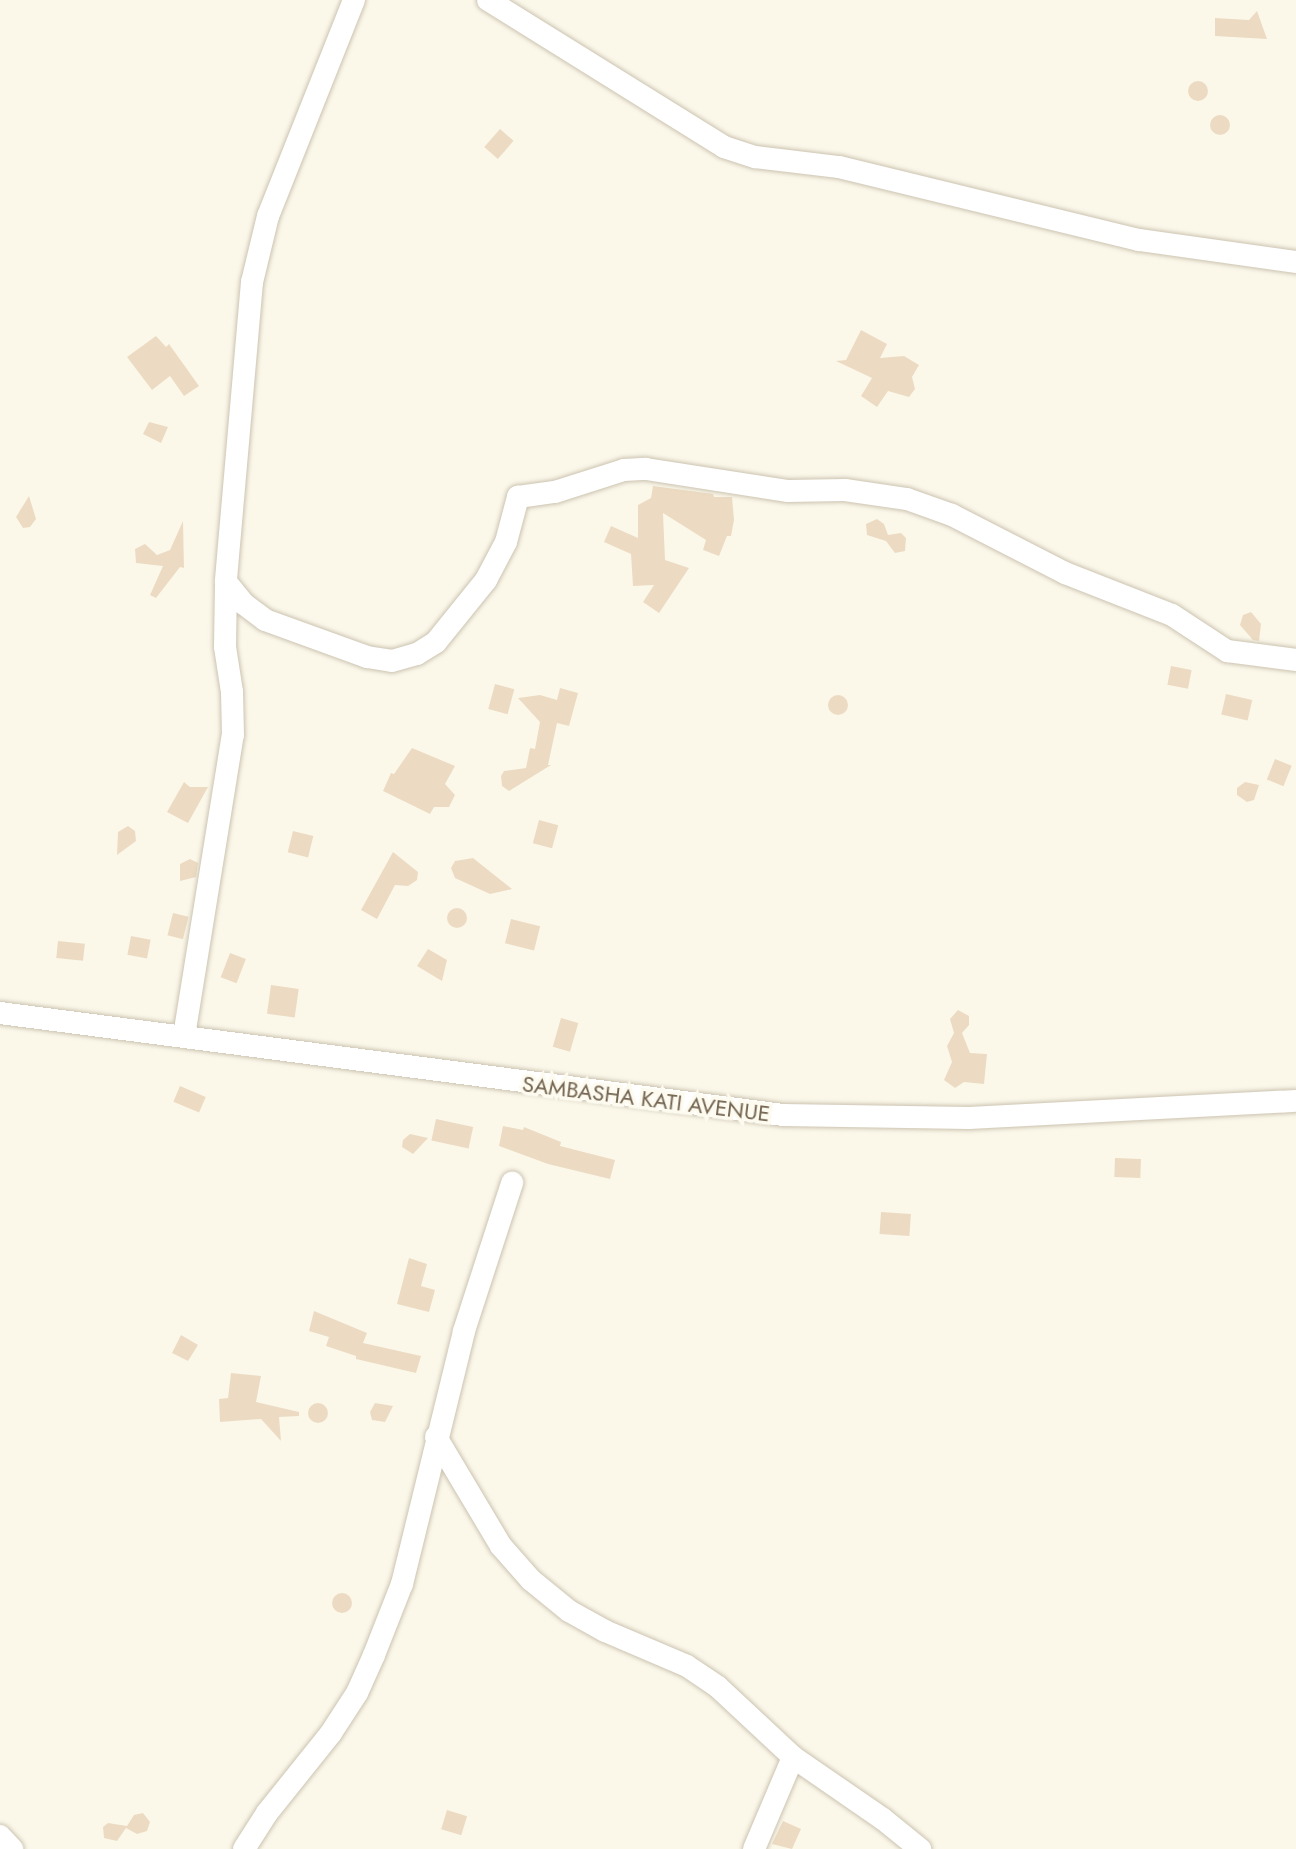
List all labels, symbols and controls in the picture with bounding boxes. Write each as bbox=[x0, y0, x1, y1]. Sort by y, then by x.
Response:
street label: SAMBASHA KATI AVENUE bbox=[521, 1071, 771, 1127]

